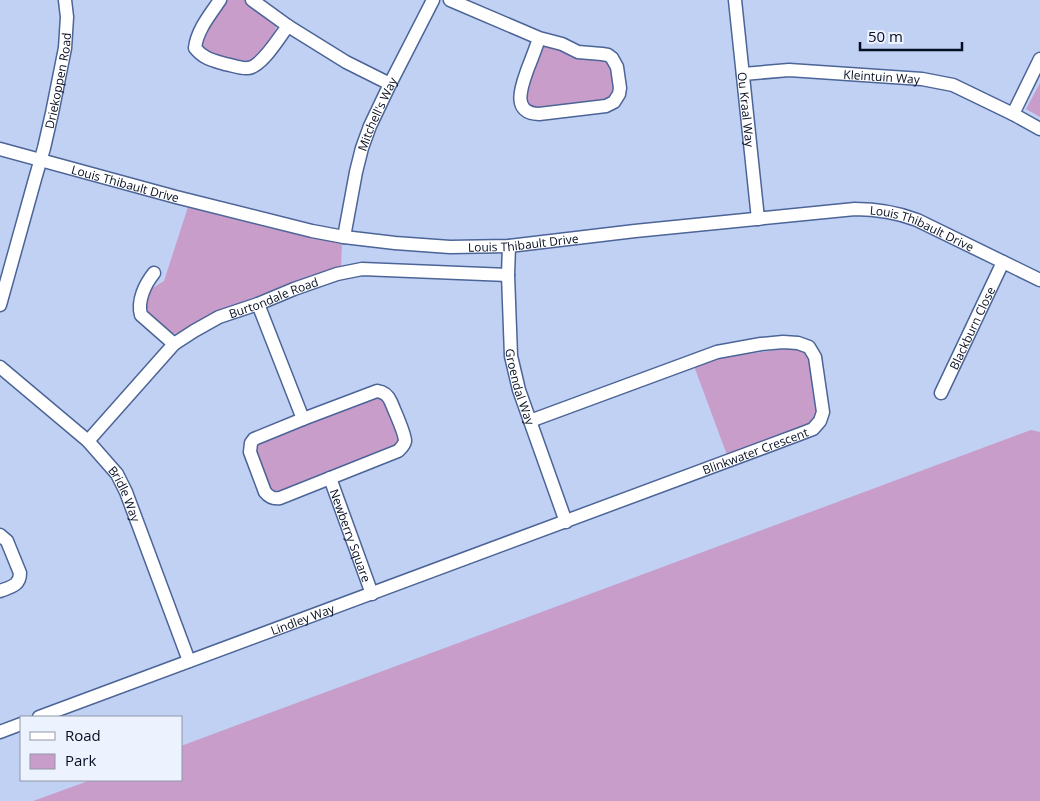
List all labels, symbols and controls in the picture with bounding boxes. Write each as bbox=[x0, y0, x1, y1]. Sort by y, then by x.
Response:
scale bar bbox=[860, 20, 962, 52]
text: 50 m bbox=[868, 26, 903, 46]
street label: Driekoppen Road bbox=[40, 32, 74, 130]
street label: Kleintuin Way bbox=[843, 65, 921, 87]
street label: Ou Kraal Way bbox=[734, 71, 759, 149]
street label: Mitchell's Way bbox=[353, 73, 401, 153]
street label: Louis Thibault Drive bbox=[70, 160, 181, 206]
street label: Louis Thibault Drive bbox=[869, 201, 977, 255]
street label: Louis Thibault Drive bbox=[468, 229, 580, 255]
street label: Burtondale Road bbox=[226, 273, 320, 322]
street label: Blackburn Close bbox=[945, 283, 999, 372]
street label: Groendal Way bbox=[502, 348, 540, 428]
street label: Blinkwater Crescent bbox=[700, 423, 810, 478]
street label: Bridle Way bbox=[105, 462, 145, 525]
street label: Newberry Square bbox=[326, 486, 375, 584]
street label: Lindley Way bbox=[268, 599, 338, 639]
legend bbox=[20, 716, 182, 781]
text: Road bbox=[65, 725, 101, 745]
text: Park bbox=[65, 750, 96, 770]

